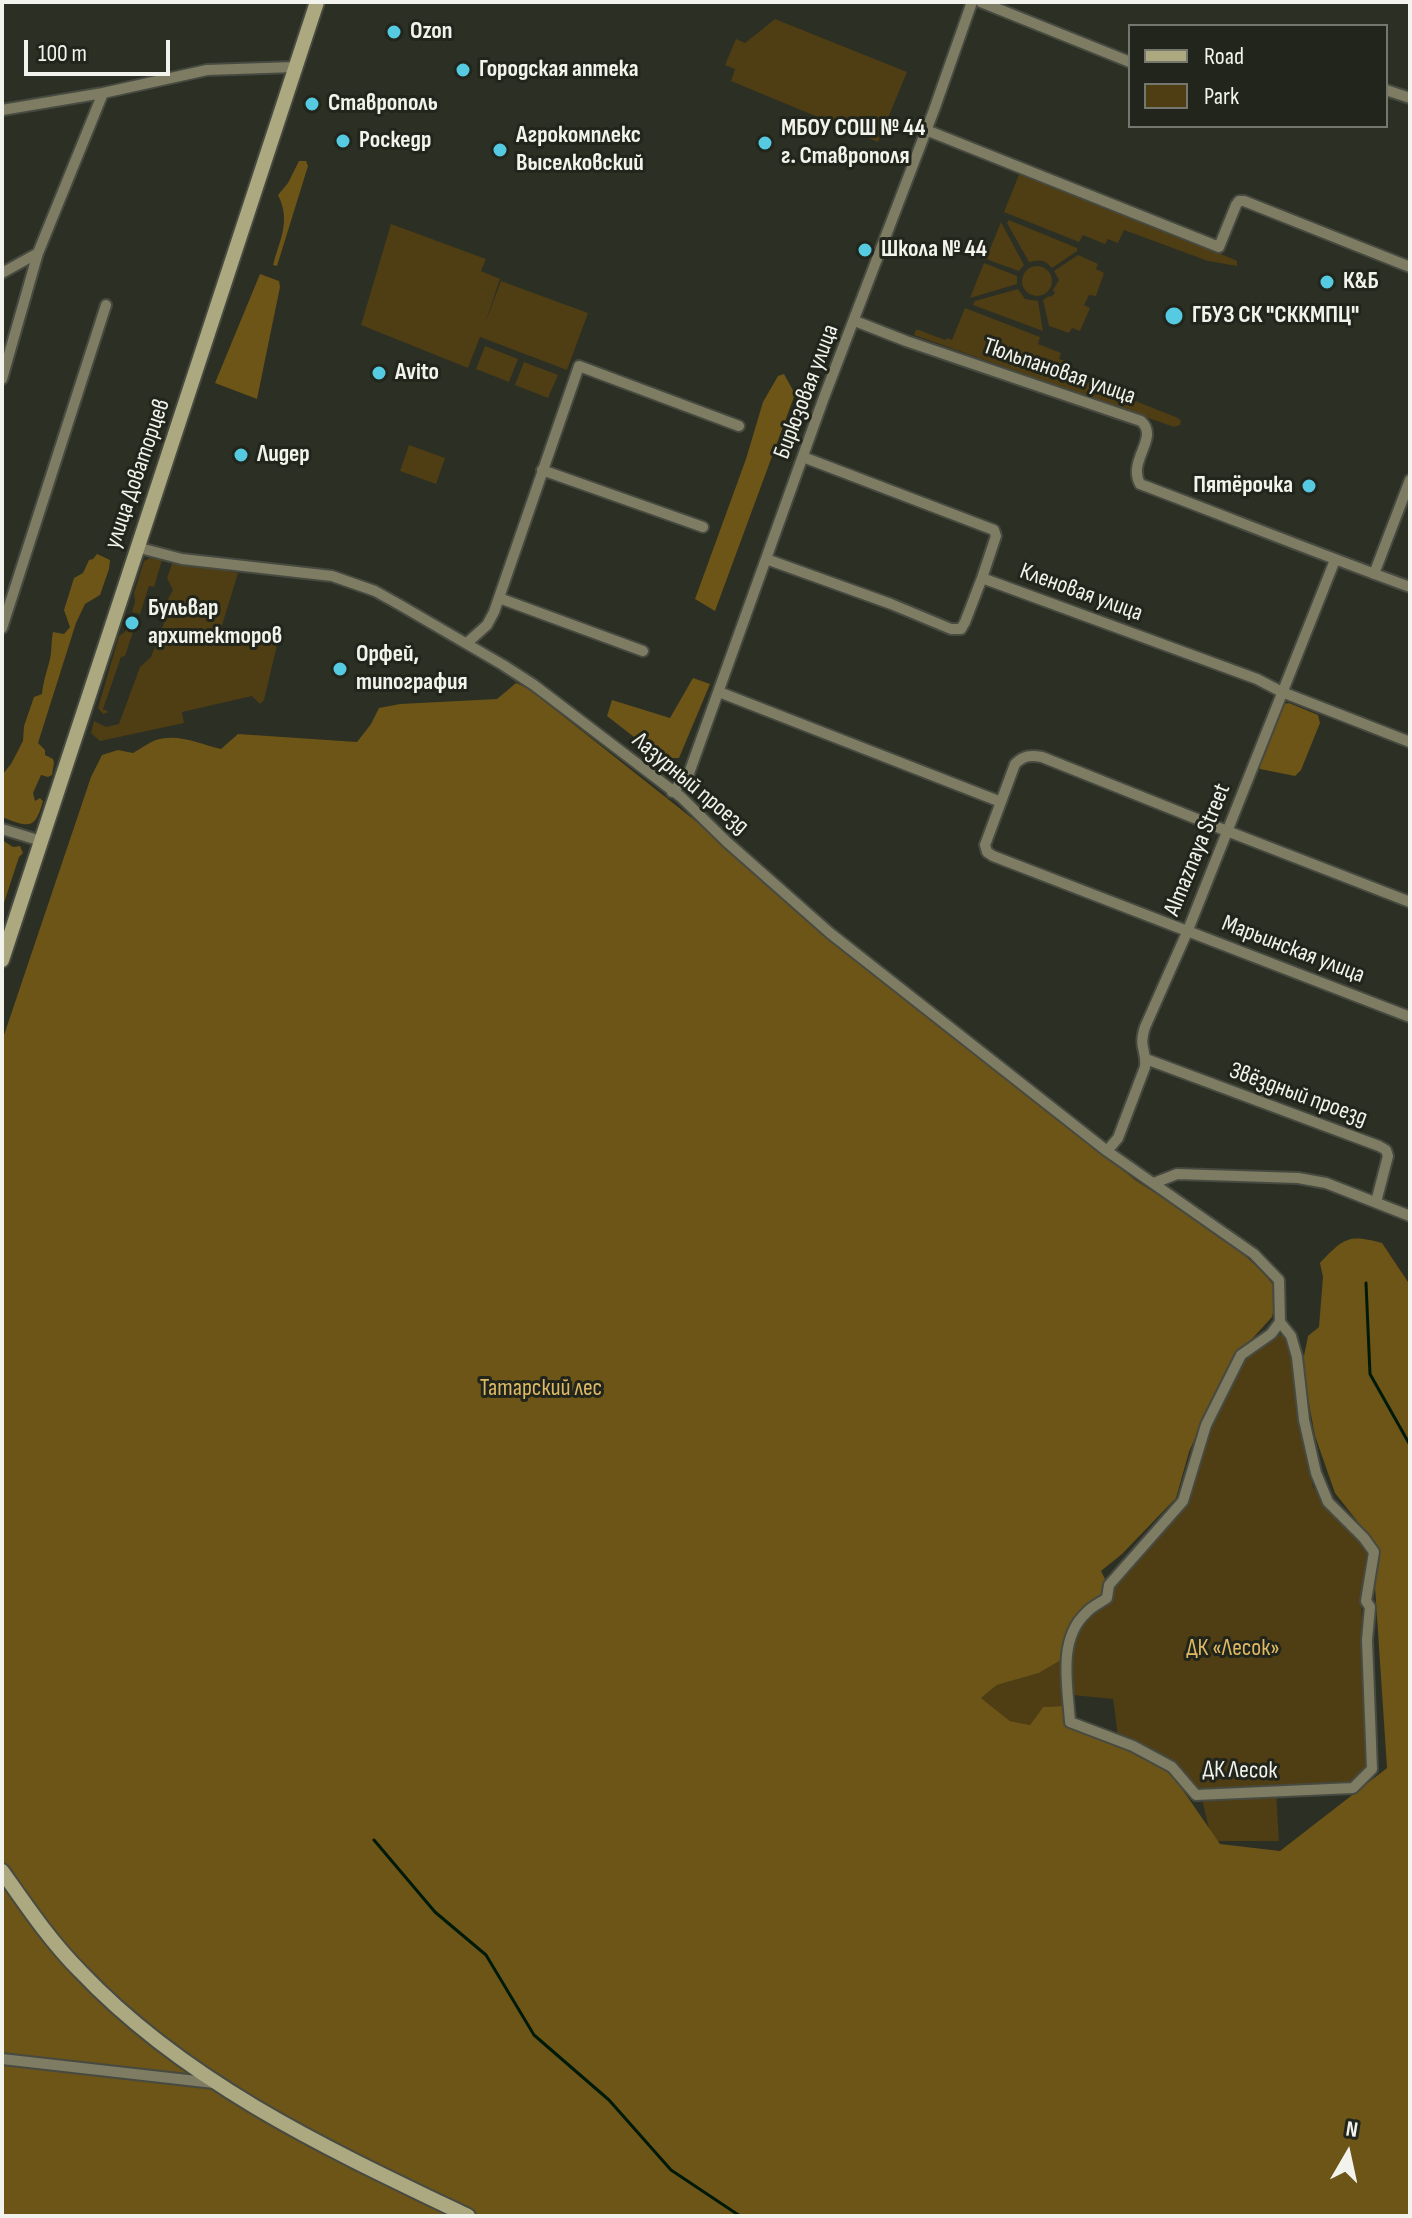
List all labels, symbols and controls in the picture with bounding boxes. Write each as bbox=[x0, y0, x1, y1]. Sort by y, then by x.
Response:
place label: Ozon bbox=[410, 18, 452, 46]
marker: Ozon bbox=[385, 23, 403, 41]
scale bar bbox=[28, 24, 174, 74]
legend bbox=[1128, 24, 1388, 128]
text: 100 m bbox=[38, 39, 87, 68]
text: Road bbox=[1204, 42, 1244, 71]
place label: Городская аптека bbox=[479, 56, 639, 84]
marker: Городская аптека bbox=[454, 61, 472, 79]
text: Park bbox=[1204, 82, 1239, 111]
place label: Ставрополь bbox=[328, 90, 438, 118]
marker: Ставрополь bbox=[303, 95, 321, 113]
place label: МБОУ СОШ № 44 г. Ставрополя bbox=[781, 115, 925, 171]
place label: Агрокомплекс Выселковский bbox=[516, 122, 644, 178]
place label: Роскедр bbox=[359, 127, 431, 155]
marker: Роскедр bbox=[334, 132, 352, 150]
marker: МБОУ СОШ № 44 г. Ставрополя bbox=[756, 134, 774, 152]
marker: Агрокомплекс Выселковский bbox=[491, 141, 509, 159]
place label: Школа № 44 bbox=[881, 236, 987, 264]
marker: Школа № 44 bbox=[856, 241, 874, 259]
place label: К&Б bbox=[1343, 268, 1379, 296]
marker: К&Б bbox=[1318, 273, 1336, 291]
place label: ГБУЗ СК "СККМПЦ" bbox=[1192, 302, 1359, 330]
marker: ГБУЗ СК "СККМПЦ" bbox=[1163, 305, 1185, 327]
street label: Бирюзовая улица bbox=[768, 321, 846, 463]
street label: Тюльпановая улица bbox=[979, 332, 1139, 412]
place label: Avito bbox=[395, 359, 439, 387]
marker: Avito bbox=[370, 364, 388, 382]
street label: улица Доваторцев bbox=[99, 395, 177, 553]
place label: Лидер bbox=[257, 441, 310, 469]
marker: Лидер bbox=[232, 446, 250, 464]
place label: Пятёрочка bbox=[1193, 472, 1293, 500]
marker: Пятёрочка bbox=[1300, 477, 1318, 495]
street label: Кленовая улица bbox=[1016, 557, 1146, 629]
place label: Бульвар архитекторов bbox=[148, 595, 282, 651]
marker: Бульвар архитекторов bbox=[123, 614, 141, 632]
place label: Орфей, типография bbox=[356, 641, 468, 697]
marker: Орфей, типография bbox=[331, 660, 349, 678]
street label: Лазурный проезд bbox=[626, 727, 754, 841]
street label: Almaznaya Street bbox=[1158, 780, 1238, 920]
street label: Марьинская улица bbox=[1218, 910, 1368, 990]
street label: Звёздный проезд bbox=[1225, 1057, 1371, 1133]
park label: Татарский лес bbox=[480, 1375, 602, 1403]
park label: ДК «Лесок» bbox=[1186, 1635, 1280, 1663]
street label: ДК Лесок bbox=[1202, 1756, 1278, 1786]
north arrow bbox=[1308, 2114, 1388, 2194]
text: N bbox=[1344, 2116, 1360, 2144]

